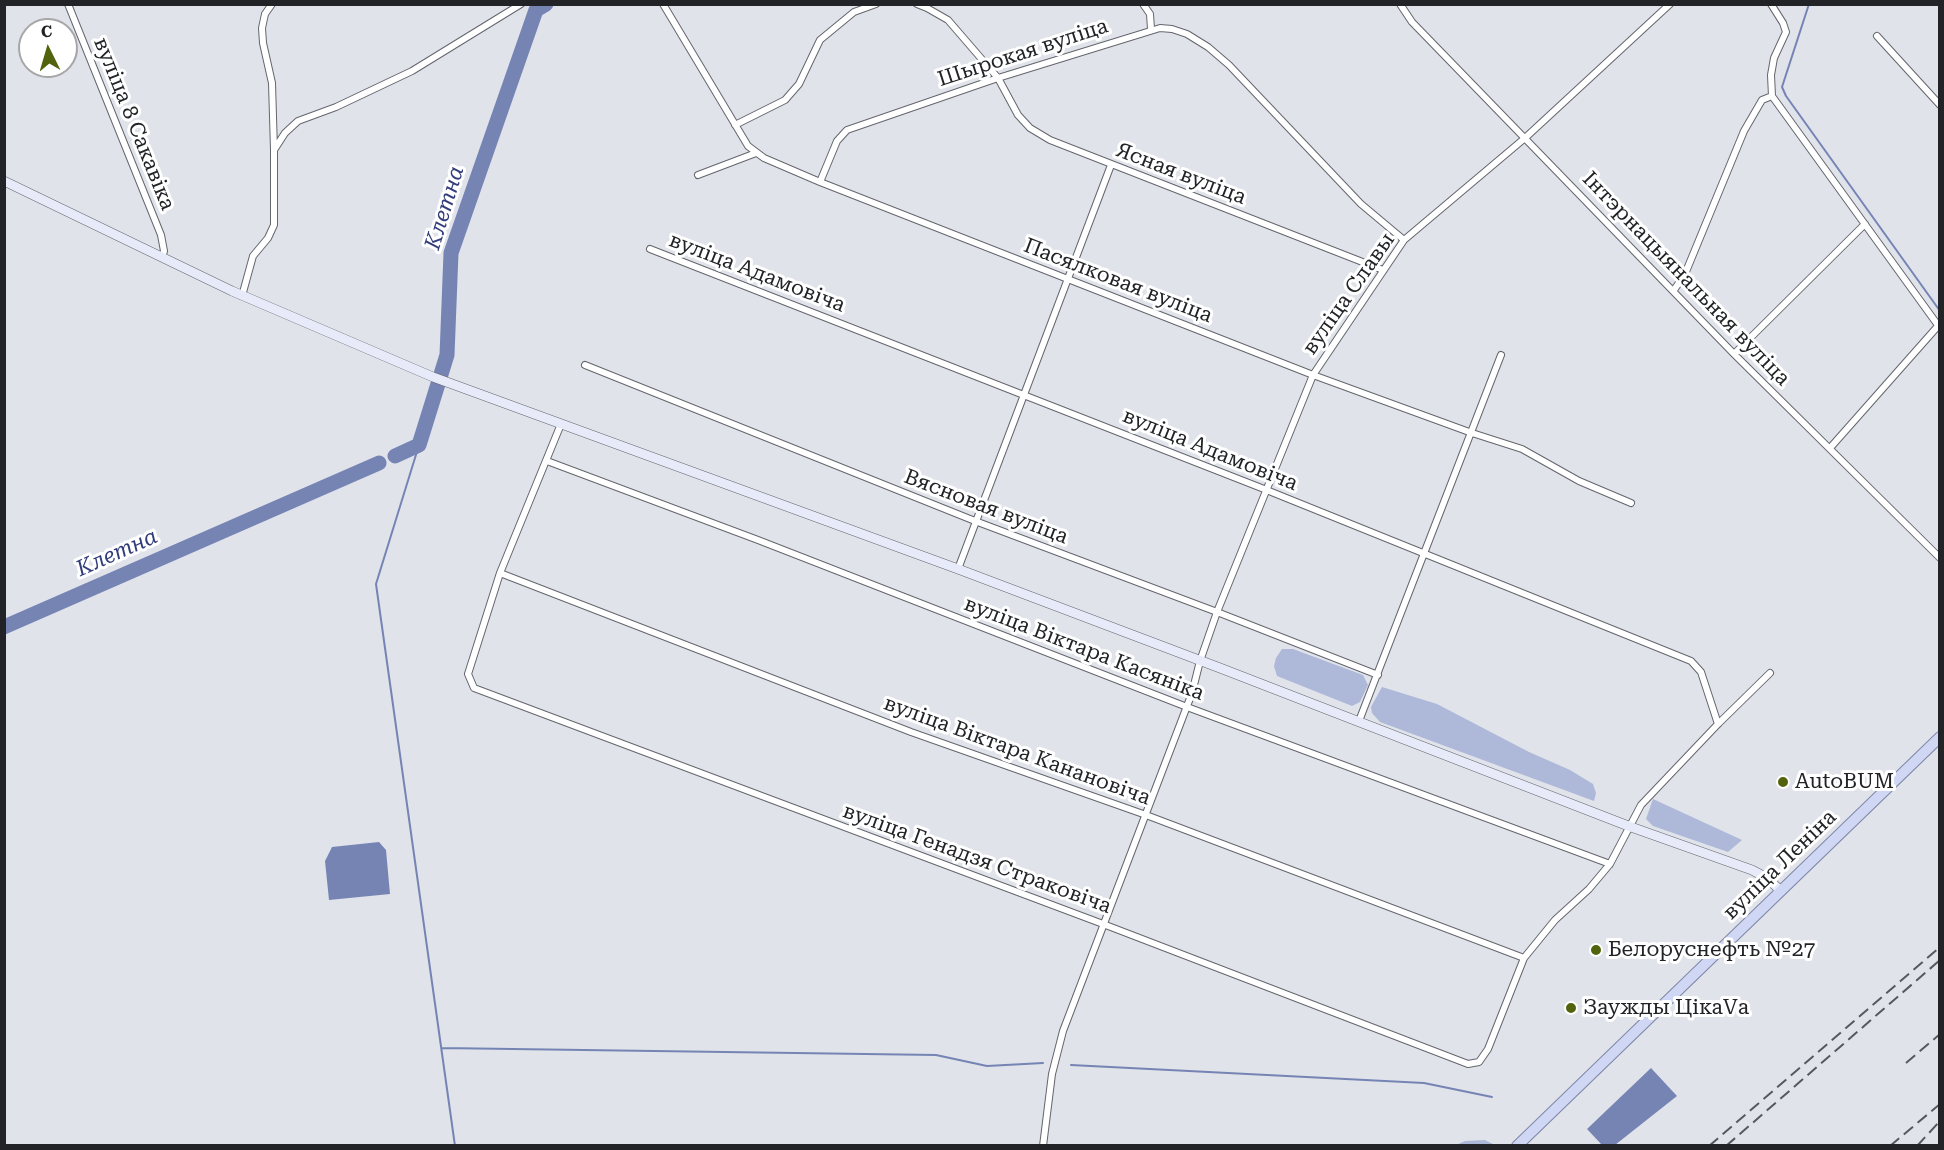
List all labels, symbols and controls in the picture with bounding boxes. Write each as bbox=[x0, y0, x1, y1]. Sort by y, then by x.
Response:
street label: Шырокая вуліца bbox=[935, 14, 1111, 92]
north arrow bbox=[18, 18, 78, 78]
text: С bbox=[40, 22, 53, 42]
street label: вуліца 8 Сакавіка bbox=[88, 34, 180, 214]
street label: Ясная вуліца bbox=[1113, 138, 1249, 210]
water label: Клетна bbox=[420, 163, 470, 253]
street label: Інтэрнацыянальная вуліца bbox=[1577, 167, 1795, 391]
street label: вуліца Адамовіча bbox=[665, 228, 849, 318]
street label: вуліца Славы bbox=[1298, 228, 1400, 360]
street label: Пасялковая вуліца bbox=[1020, 233, 1216, 329]
street label: вуліца Адамовіча bbox=[1119, 403, 1301, 497]
street label: Вясновая вуліца bbox=[901, 464, 1071, 550]
water label: Клетна bbox=[72, 523, 162, 583]
street label: вуліца Віктара Касяніка bbox=[961, 592, 1207, 706]
street label: вуліца Віктара Канановіча bbox=[880, 691, 1154, 811]
place label: AutoBUM bbox=[1795, 769, 1894, 795]
marker: AutoBUM bbox=[1776, 775, 1790, 789]
street label: вуліца Генадзя Страковіча bbox=[839, 799, 1115, 919]
street label: вуліца Леніна bbox=[1718, 805, 1842, 925]
place label: Белоруснефть №27 bbox=[1608, 937, 1815, 963]
marker: Белоруснефть №27 bbox=[1589, 943, 1603, 957]
place label: Заужды ЦікаVа bbox=[1583, 995, 1749, 1021]
marker: Заужды ЦікаVа bbox=[1564, 1001, 1578, 1015]

